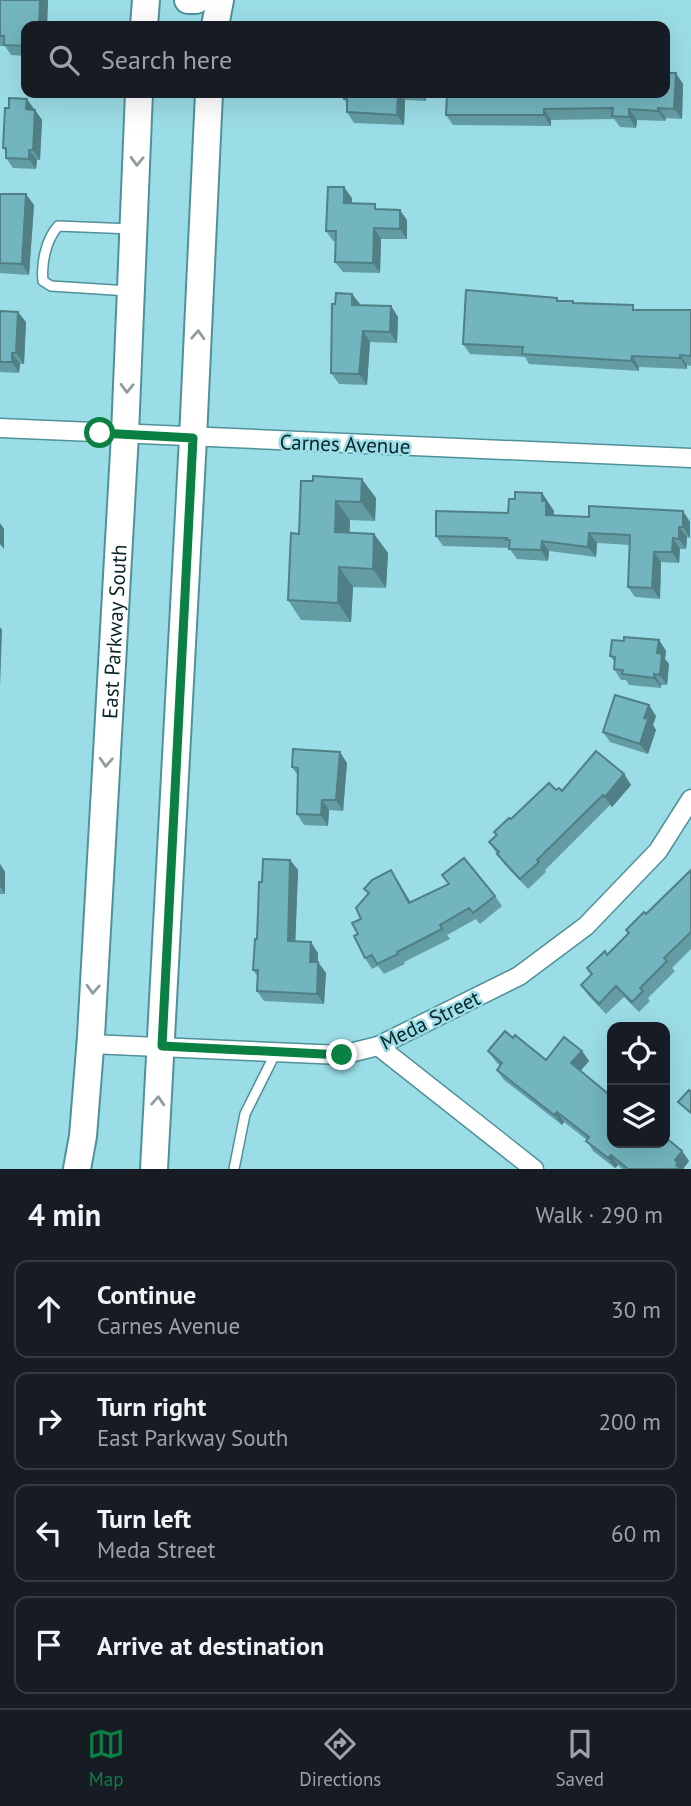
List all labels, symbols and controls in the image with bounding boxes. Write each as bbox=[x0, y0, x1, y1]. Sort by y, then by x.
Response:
search box bbox=[21, 21, 670, 98]
icon: search bbox=[45, 41, 83, 79]
text: Search here bbox=[101, 43, 232, 76]
one-way arrow bbox=[129, 156, 144, 167]
one-way arrow bbox=[190, 330, 205, 341]
one-way arrow bbox=[119, 383, 134, 394]
route start bbox=[84, 417, 115, 448]
street label: Carnes Avenue bbox=[279, 428, 411, 460]
street label: East Parkway South bbox=[95, 543, 132, 720]
one-way arrow bbox=[99, 757, 114, 768]
one-way arrow bbox=[86, 984, 101, 995]
street label: Meda Street bbox=[375, 984, 485, 1056]
map controls bbox=[607, 1022, 670, 1148]
button: locate bbox=[607, 1022, 670, 1085]
route end bbox=[326, 1039, 357, 1070]
button: layers bbox=[607, 1085, 670, 1148]
one-way arrow bbox=[151, 1095, 166, 1106]
text: 4 min bbox=[28, 1195, 101, 1234]
text: Walk · 290 m bbox=[536, 1200, 663, 1229]
text: Continue bbox=[97, 1278, 196, 1311]
icon: ahead bbox=[30, 1290, 68, 1328]
text: 30 m bbox=[611, 1295, 661, 1324]
text: Carnes Avenue bbox=[97, 1311, 240, 1340]
text: Turn right bbox=[97, 1390, 206, 1423]
icon: right bbox=[30, 1402, 68, 1440]
text: 200 m bbox=[599, 1407, 661, 1436]
text: East Parkway South bbox=[97, 1423, 288, 1452]
text: Turn left bbox=[97, 1502, 191, 1535]
icon: left bbox=[30, 1514, 68, 1552]
text: 60 m bbox=[611, 1519, 661, 1548]
text: Meda Street bbox=[97, 1535, 216, 1564]
icon: arrive bbox=[30, 1626, 68, 1664]
text: Arrive at destination bbox=[97, 1629, 324, 1662]
tab: Map bbox=[87, 1725, 125, 1791]
tab: Directions bbox=[299, 1725, 381, 1791]
tab: Saved bbox=[556, 1725, 604, 1791]

